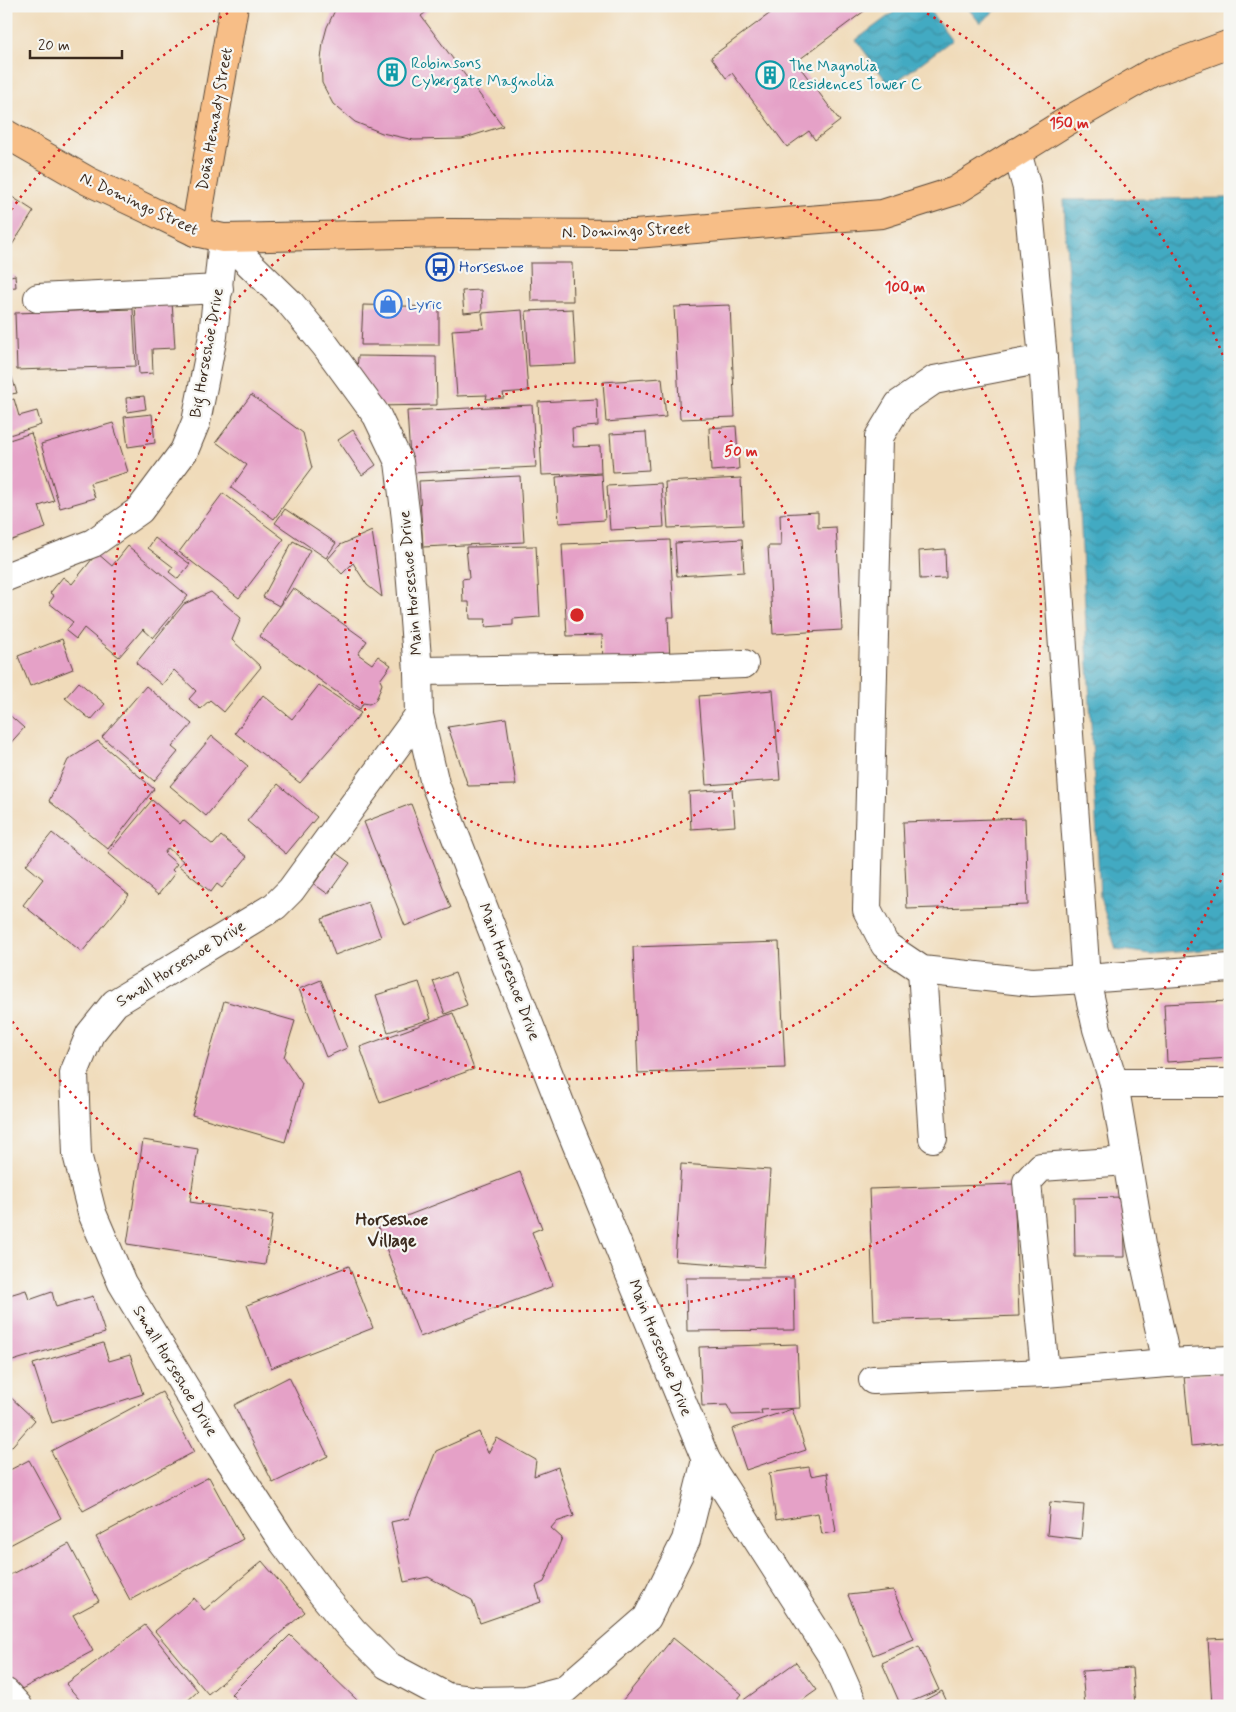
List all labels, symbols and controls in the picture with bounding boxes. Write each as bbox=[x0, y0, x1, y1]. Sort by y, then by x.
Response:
scale bar bbox=[30, 28, 122, 60]
text: 20 m bbox=[38, 36, 70, 56]
street label: Doña Hemady Street bbox=[192, 46, 238, 192]
place label: Robinsons Cybergate Magnolia bbox=[411, 53, 555, 93]
place label: The Magnolia Residences Tower C bbox=[789, 56, 922, 95]
building icon: Robinsons Cybergate Magnolia bbox=[377, 57, 407, 87]
building icon: The Magnolia Residences Tower C bbox=[755, 60, 785, 90]
text: 150 m bbox=[1049, 114, 1089, 134]
street label: N. Domingo Street bbox=[76, 167, 202, 241]
street label: N. Domingo Street bbox=[562, 218, 690, 244]
bus stop icon: Horseshoe bbox=[425, 252, 455, 282]
place label: Horseshoe bbox=[459, 257, 524, 278]
text: 100 m bbox=[885, 278, 925, 298]
street label: Big Horseshoe Drive bbox=[185, 286, 230, 420]
shop icon: Lyric bbox=[373, 289, 403, 319]
place label: Lyric bbox=[407, 294, 442, 315]
text: 50 m bbox=[724, 442, 758, 462]
street label: Main Horseshoe Drive bbox=[394, 510, 428, 656]
centre of rings bbox=[568, 606, 586, 624]
street label: Main Horseshoe Drive bbox=[473, 900, 545, 1044]
street label: Small Horseshoe Drive bbox=[112, 916, 250, 1012]
district label: Horseshoe Village bbox=[356, 1208, 428, 1253]
street label: Main Horseshoe Drive bbox=[623, 1277, 697, 1419]
street label: Small Horseshoe Drive bbox=[128, 1302, 222, 1440]

